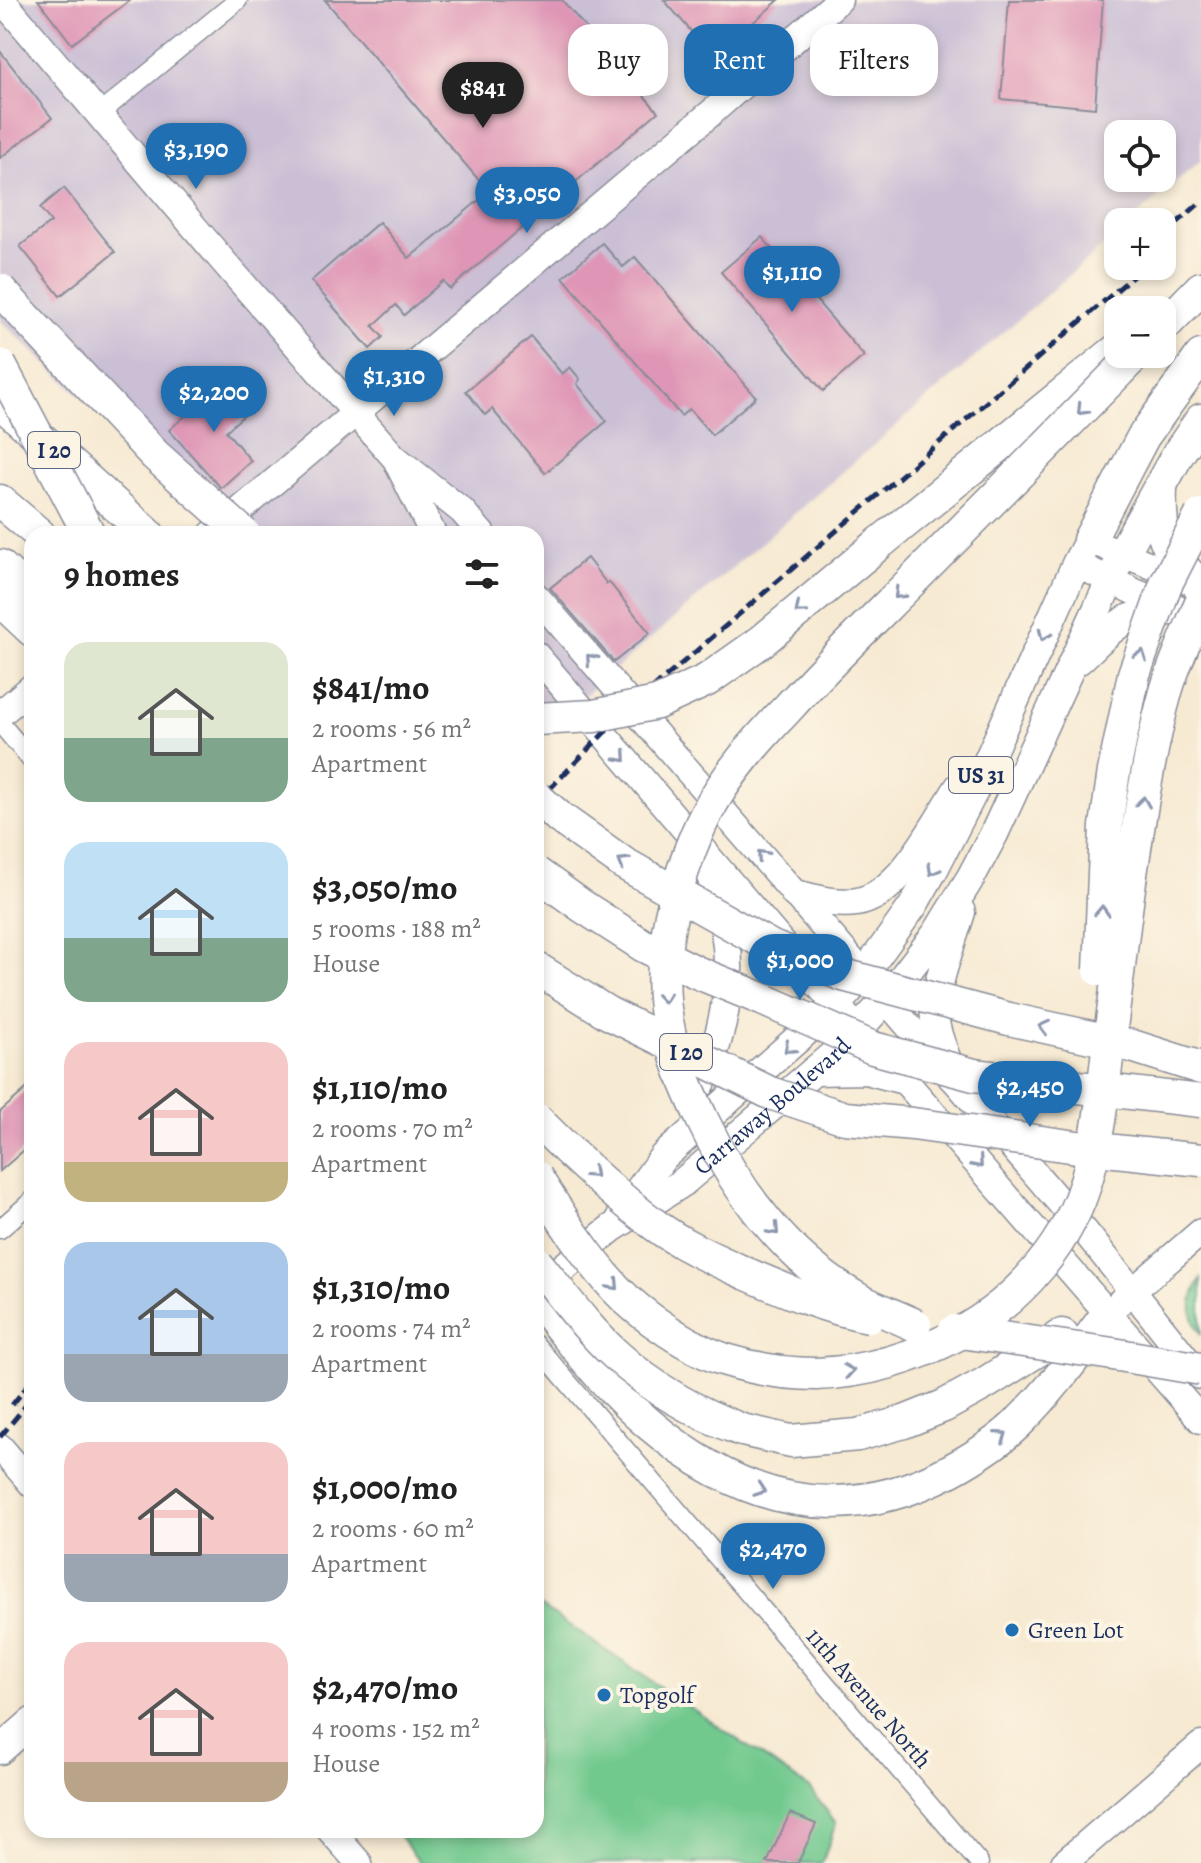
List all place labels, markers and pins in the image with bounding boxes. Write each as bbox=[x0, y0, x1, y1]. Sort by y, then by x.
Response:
pin: $841 bbox=[436, 62, 530, 130]
pin: $3,190 bbox=[131, 123, 261, 191]
pin: $3,050 bbox=[462, 167, 592, 235]
pin: $1,110 bbox=[727, 246, 857, 314]
pin: $1,310 bbox=[329, 350, 459, 418]
pin: $2,200 bbox=[149, 366, 279, 434]
pin: $1,000 bbox=[735, 934, 865, 1002]
pin: $2,450 bbox=[965, 1061, 1095, 1129]
pin: $2,470 bbox=[708, 1523, 838, 1591]
place label: Green Lot bbox=[1028, 1614, 1124, 1646]
marker: Green Lot bbox=[1003, 1621, 1021, 1639]
place label: Topgolf bbox=[620, 1679, 697, 1711]
marker: Topgolf bbox=[595, 1686, 613, 1704]

